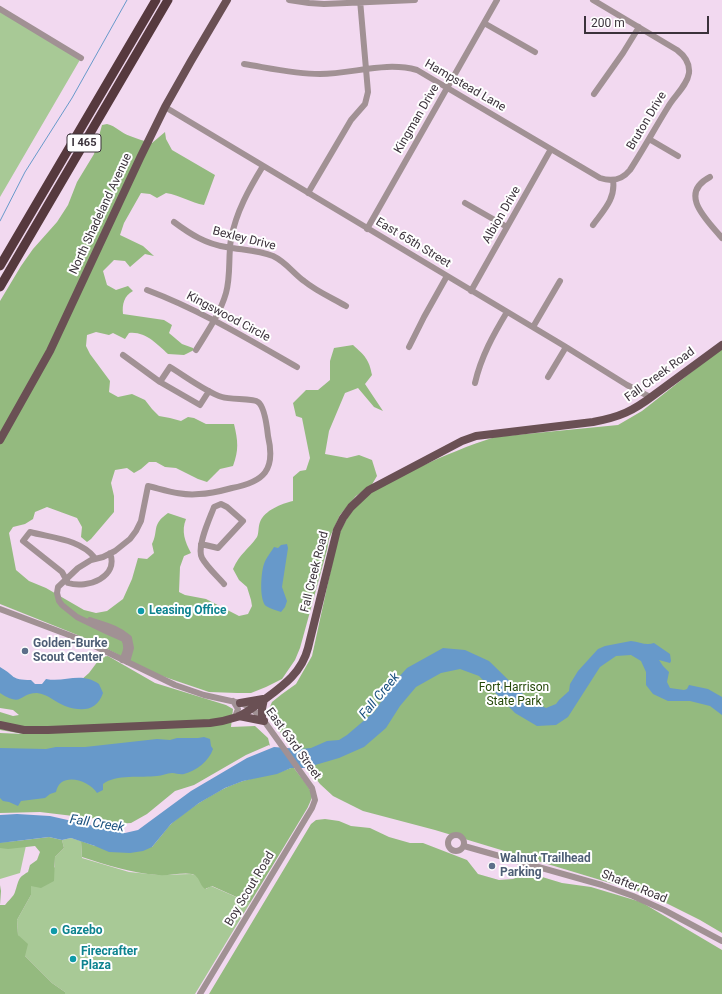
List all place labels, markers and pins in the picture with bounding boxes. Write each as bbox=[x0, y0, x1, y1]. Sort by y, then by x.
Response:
place label: Leasing Office bbox=[149, 604, 226, 618]
marker: Leasing Office bbox=[136, 606, 146, 616]
place label: Golden-Burke Scout Center bbox=[33, 637, 107, 665]
marker: Golden-Burke Scout Center bbox=[20, 646, 30, 656]
place label: Walnut Trailhead Parking bbox=[500, 852, 591, 880]
marker: Walnut Trailhead Parking bbox=[487, 861, 497, 871]
place label: Gazebo bbox=[62, 924, 103, 938]
marker: Gazebo bbox=[49, 926, 59, 936]
place label: Firecrafter Plaza bbox=[81, 945, 138, 973]
marker: Firecrafter Plaza bbox=[68, 954, 78, 964]

